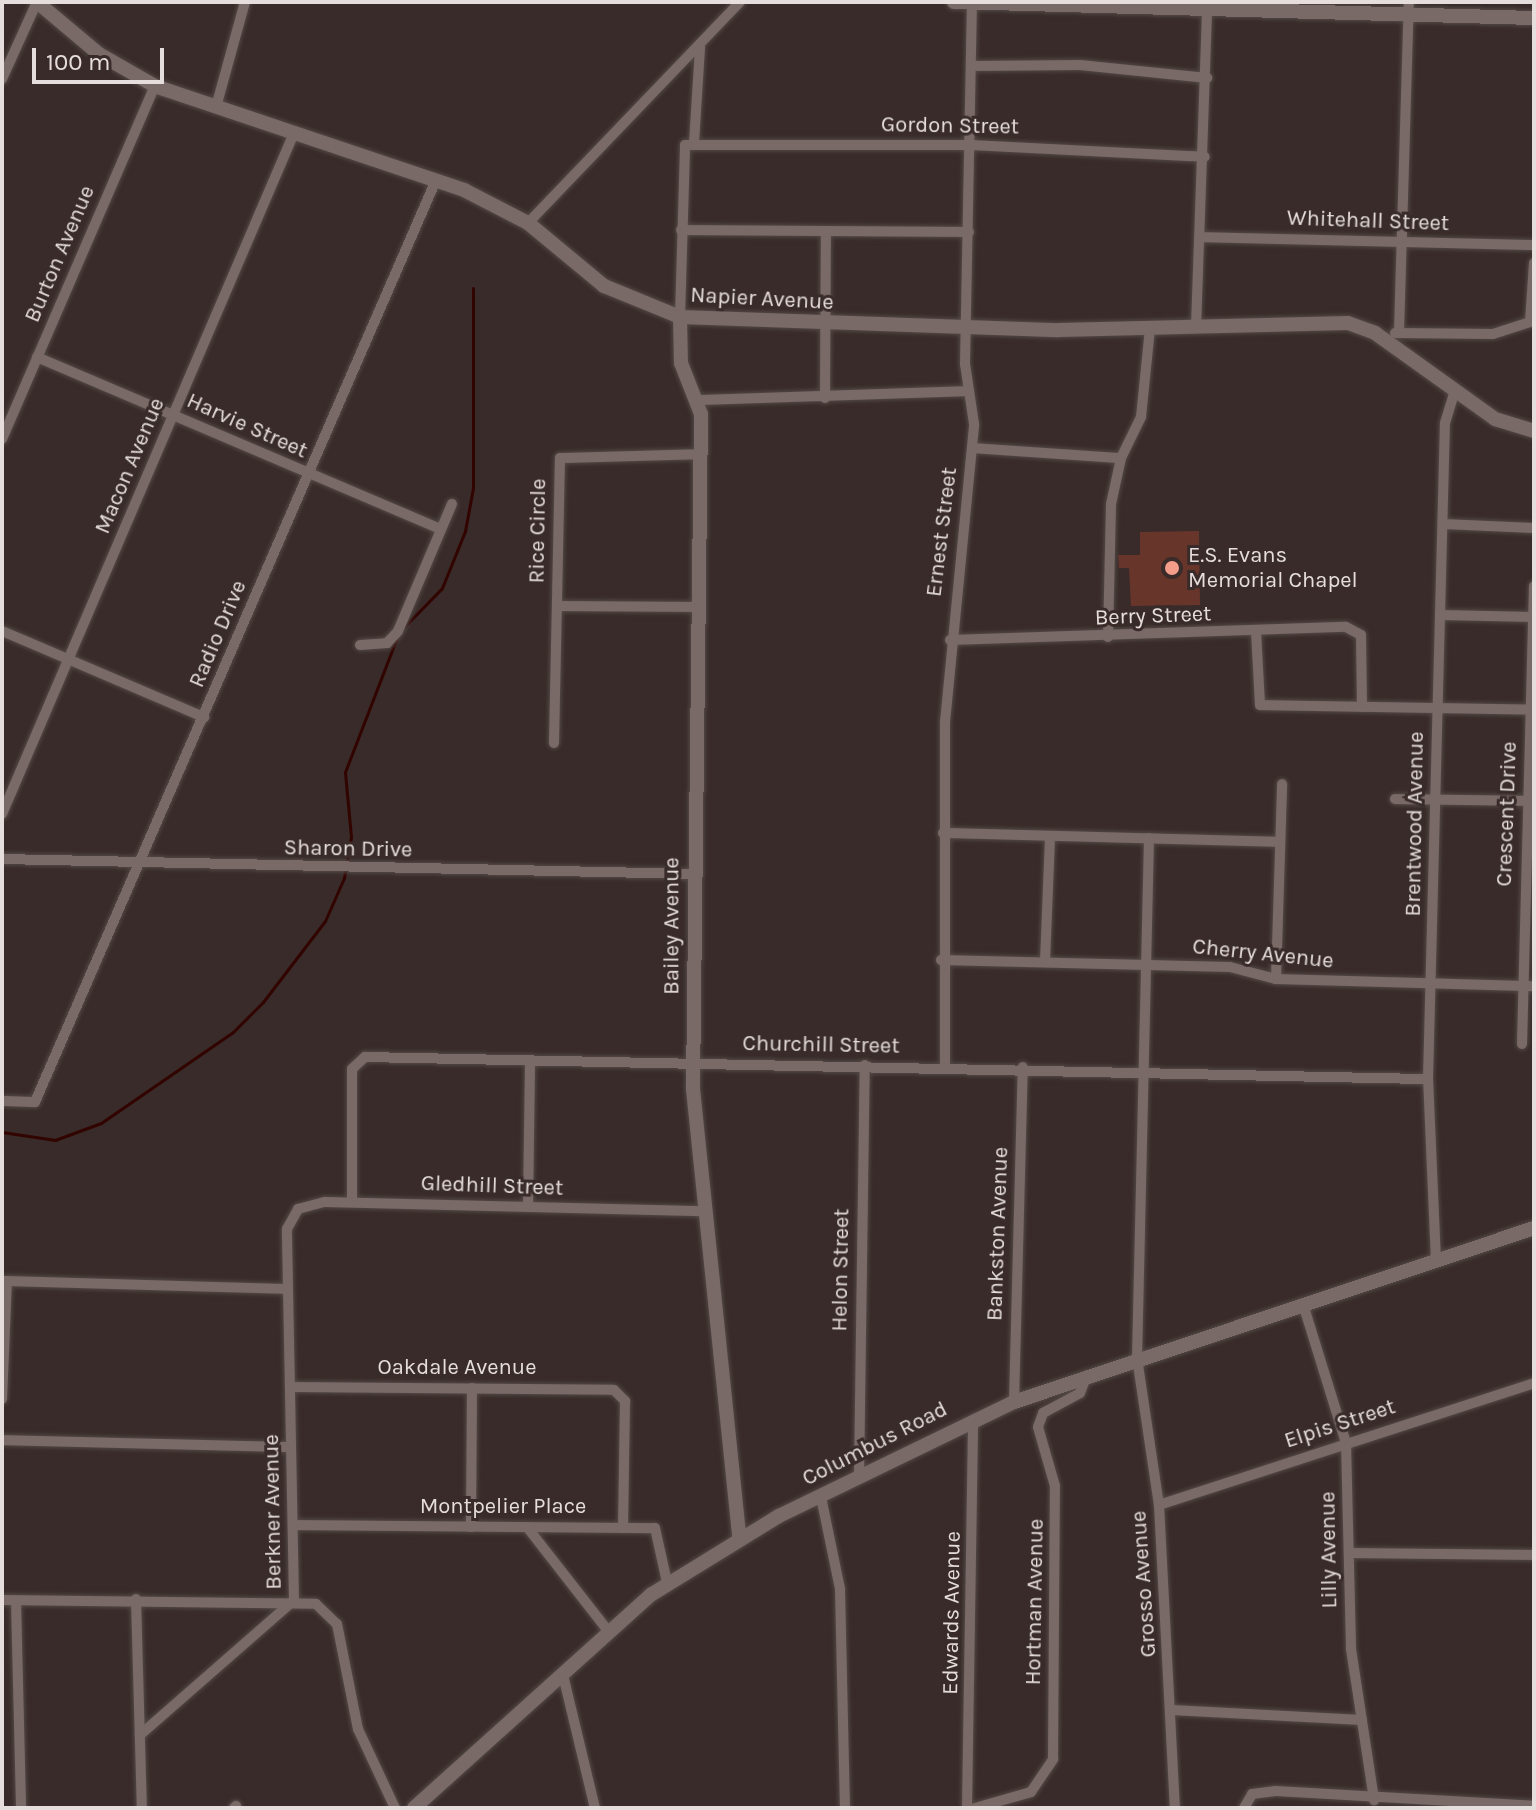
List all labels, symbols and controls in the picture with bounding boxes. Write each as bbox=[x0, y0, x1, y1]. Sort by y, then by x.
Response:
scale bar bbox=[36, 32, 168, 82]
text: 100 m bbox=[46, 48, 111, 76]
street label: Gordon Street bbox=[881, 112, 1019, 140]
street label: Burton Avenue bbox=[19, 182, 101, 326]
street label: Whitehall Street bbox=[1286, 205, 1450, 237]
street label: Napier Avenue bbox=[690, 282, 834, 316]
street label: Harvie Street bbox=[183, 388, 311, 464]
street label: Macon Avenue bbox=[90, 394, 170, 538]
street label: Ernest Street bbox=[921, 466, 963, 598]
street label: Rice Circle bbox=[524, 478, 552, 584]
place label: E.S. Evans Memorial Chapel bbox=[1188, 542, 1358, 594]
marker: E.S. Evans Memorial Chapel bbox=[1163, 559, 1181, 577]
street label: Radio Drive bbox=[184, 576, 252, 692]
street label: Berry Street bbox=[1094, 601, 1212, 631]
street label: Brentwood Avenue bbox=[1400, 731, 1430, 917]
street label: Crescent Drive bbox=[1491, 741, 1523, 887]
street label: Sharon Drive bbox=[284, 835, 412, 863]
street label: Bailey Avenue bbox=[659, 857, 685, 995]
street label: Cherry Avenue bbox=[1191, 933, 1335, 975]
street label: Churchill Street bbox=[742, 1030, 900, 1060]
street label: Bankston Avenue bbox=[982, 1146, 1014, 1322]
street label: Gledhill Street bbox=[420, 1170, 564, 1202]
street label: Helon Street bbox=[827, 1208, 855, 1332]
street label: Oakdale Avenue bbox=[378, 1355, 536, 1381]
street label: Elpis Street bbox=[1281, 1394, 1399, 1454]
street label: Columbus Road bbox=[798, 1396, 952, 1492]
street label: Berkner Avenue bbox=[258, 1434, 288, 1590]
street label: Lilly Avenue bbox=[1315, 1491, 1343, 1609]
street label: Montpelier Place bbox=[420, 1494, 586, 1520]
street label: Grosso Avenue bbox=[1126, 1510, 1162, 1658]
street label: Hortman Avenue bbox=[1020, 1519, 1050, 1685]
street label: Edwards Avenue bbox=[937, 1531, 967, 1695]

